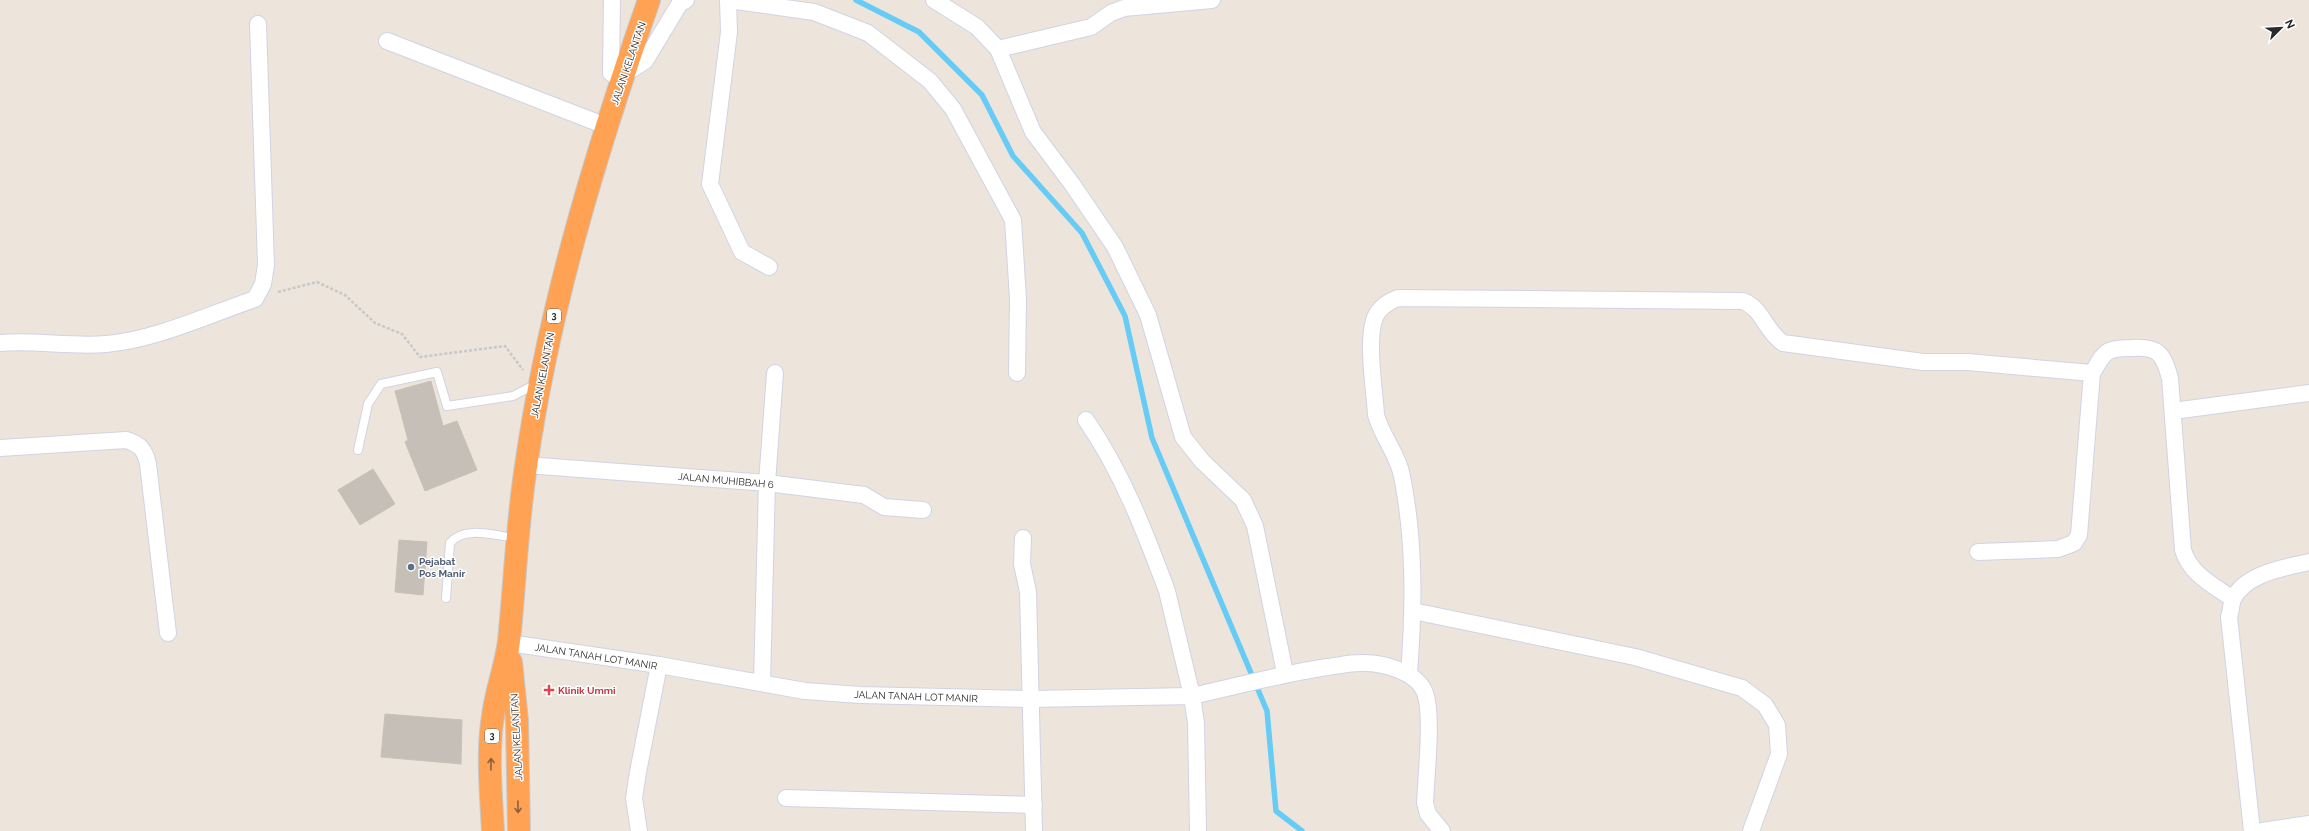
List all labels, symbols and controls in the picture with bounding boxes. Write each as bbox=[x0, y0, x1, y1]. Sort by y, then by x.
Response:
north arrow bbox=[2261, 8, 2301, 48]
text: N bbox=[2282, 18, 2297, 31]
street label: JALAN KELANTAN bbox=[609, 20, 648, 106]
road number: 3 bbox=[547, 309, 561, 323]
street label: JALAN KELANTAN bbox=[529, 331, 556, 419]
street label: JALAN MUHIBBAH 6 bbox=[677, 471, 774, 490]
place label: Pejabat Pos Manir bbox=[419, 556, 465, 579]
marker: Pejabat Pos Manir bbox=[406, 562, 416, 572]
street label: JALAN TANAH LOT MANIR bbox=[534, 641, 658, 672]
marker: Klinik Ummi bbox=[543, 684, 555, 696]
place label: Klinik Ummi bbox=[558, 685, 616, 696]
street label: JALAN TANAH LOT MANIR bbox=[854, 689, 979, 704]
street label: JALAN KELANTAN bbox=[509, 693, 524, 781]
road number: 3 bbox=[485, 729, 499, 743]
one-way arrow bbox=[487, 758, 495, 771]
one-way arrow bbox=[515, 800, 522, 813]

